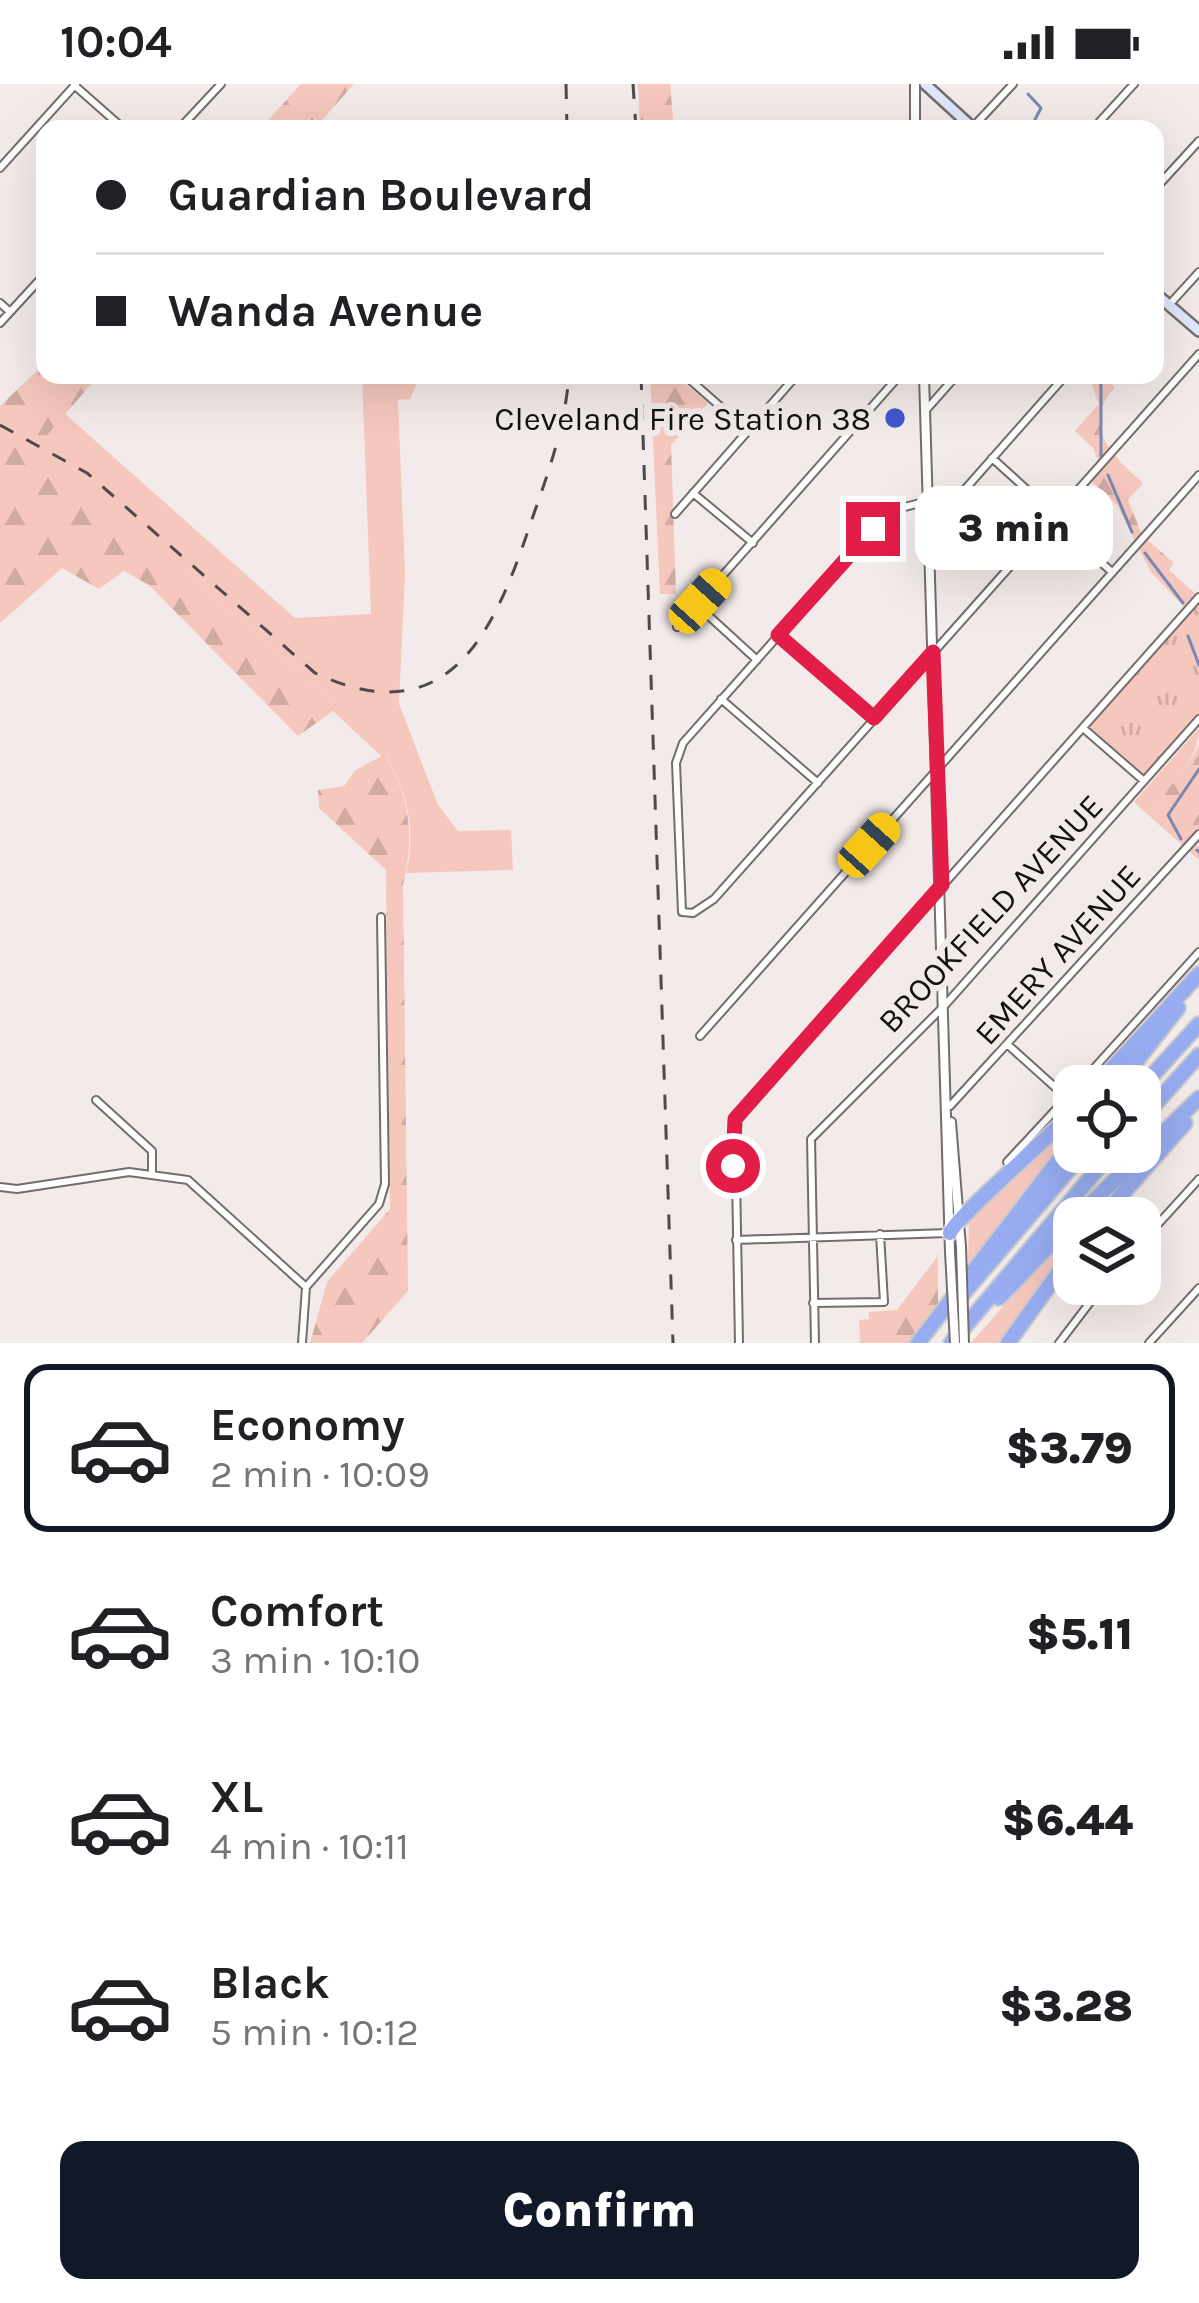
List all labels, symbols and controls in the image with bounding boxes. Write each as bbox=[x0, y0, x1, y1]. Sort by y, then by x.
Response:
text: 10:04 bbox=[60, 16, 172, 68]
text: Guardian Boulevard bbox=[168, 169, 594, 221]
text: Wanda Avenue bbox=[168, 285, 483, 337]
place label: Cleveland Fire Station 38 bbox=[494, 400, 871, 438]
marker: Cleveland Fire Station 38 bbox=[882, 405, 908, 431]
callout: 3 min bbox=[915, 487, 1113, 571]
route end bbox=[846, 502, 900, 556]
text: 3 min bbox=[958, 505, 1070, 551]
car bbox=[663, 562, 737, 640]
street label: BROOKFIELD AVENUE bbox=[871, 787, 1111, 1040]
car bbox=[832, 806, 906, 884]
street label: EMERY AVENUE bbox=[967, 857, 1148, 1052]
map controls bbox=[1053, 1065, 1161, 1305]
button: locate bbox=[1053, 1065, 1161, 1173]
route start bbox=[706, 1139, 760, 1193]
button: layers bbox=[1053, 1197, 1161, 1305]
icon: car bbox=[66, 1394, 174, 1502]
text: Economy bbox=[210, 1399, 405, 1451]
text: $3.79 bbox=[1006, 1422, 1133, 1474]
text: 2 min · 10:09 bbox=[210, 1451, 430, 1497]
icon: car bbox=[66, 1580, 174, 1688]
text: Comfort bbox=[210, 1585, 384, 1637]
text: $5.11 bbox=[1026, 1608, 1133, 1660]
text: 3 min · 10:10 bbox=[210, 1637, 420, 1683]
icon: car bbox=[66, 1766, 174, 1874]
text: XL bbox=[210, 1771, 263, 1823]
text: $6.44 bbox=[1002, 1794, 1133, 1846]
text: 4 min · 10:11 bbox=[210, 1823, 409, 1869]
icon: car bbox=[66, 1952, 174, 2060]
text: Black bbox=[210, 1957, 330, 2009]
text: $3.28 bbox=[999, 1980, 1133, 2032]
text: 5 min · 10:12 bbox=[210, 2009, 419, 2055]
button: Confirm bbox=[60, 2141, 1139, 2279]

